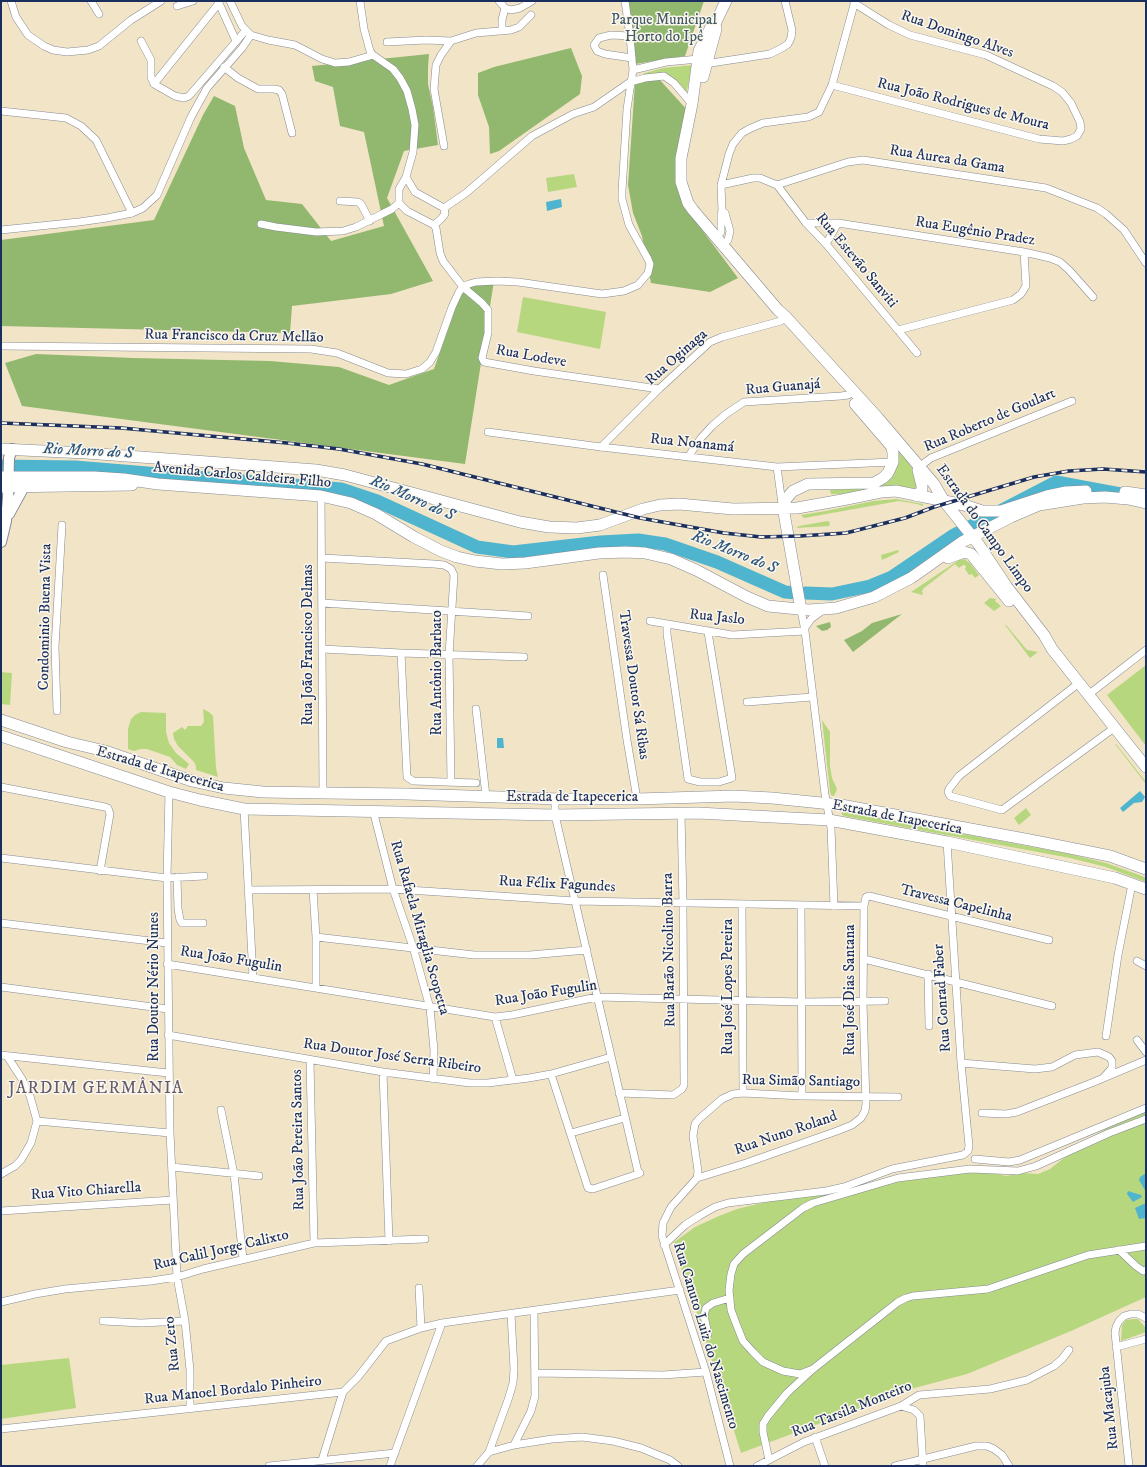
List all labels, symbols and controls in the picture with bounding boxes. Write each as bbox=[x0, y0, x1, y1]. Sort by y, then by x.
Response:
street label: Rua Domingo Alves bbox=[898, 7, 1016, 63]
park label: Parque Municipal Horto do Ipê bbox=[611, 12, 717, 47]
street label: Rua João Rodrigues de Moura bbox=[875, 75, 1051, 135]
street label: Rua Aurea da Gama bbox=[888, 142, 1006, 178]
street label: Rua Estevão Sanviti bbox=[811, 210, 901, 312]
street label: Rua Eugênio Pradez bbox=[914, 214, 1036, 250]
street label: Rua Francisco da Cruz Mellão bbox=[144, 326, 324, 348]
street label: Rua Oginaga bbox=[642, 326, 712, 390]
street label: Rua Lodeve bbox=[494, 342, 568, 372]
street label: Rua Guanajá bbox=[745, 376, 821, 400]
street label: Rua Roberto de Goulart bbox=[921, 385, 1059, 457]
street label: Rua Noanamá bbox=[649, 431, 735, 457]
water label: Rio Morro do S bbox=[42, 440, 134, 464]
street label: Avenida Carlos Caldeira Filho bbox=[152, 459, 332, 493]
street label: Estrada do Campo Limpo bbox=[931, 461, 1037, 597]
water label: Rio Morro do S bbox=[367, 472, 457, 526]
water label: Rio Morro do S bbox=[688, 527, 780, 579]
street label: Condominio Buena Vista bbox=[36, 543, 56, 691]
street label: Rua João Francisco Delmas bbox=[300, 564, 318, 726]
street label: Rua Jaslo bbox=[688, 606, 746, 630]
street label: Travessa Doutor Sá Ribas bbox=[614, 609, 652, 761]
street label: Rua Antônio Barbato bbox=[429, 610, 447, 736]
street label: Estrada de Itapecerica bbox=[94, 743, 226, 797]
street label: Estrada de Itapecerica bbox=[506, 789, 638, 807]
street label: Estrada de Itapecerica bbox=[830, 797, 964, 839]
street label: Rua Rafaela Miraglia Scopetta bbox=[385, 839, 453, 1017]
street label: Rua Félix Fagundes bbox=[498, 873, 616, 897]
street label: Rua Barão Nicolino Barra bbox=[660, 873, 680, 1027]
street label: Travessa Capelinha bbox=[898, 881, 1014, 927]
street label: Rua Doutor Nério Nunes bbox=[146, 912, 164, 1062]
street label: Rua José Lopes Pereira bbox=[720, 919, 738, 1055]
street label: Rua José Dias Santana bbox=[842, 924, 860, 1056]
street label: Rua João Fugulin bbox=[178, 943, 284, 977]
street label: Rua Conrad Faber bbox=[930, 943, 956, 1053]
street label: Rua João Fugulin bbox=[493, 977, 599, 1011]
street label: Rua Doutor José Serra Ribeiro bbox=[302, 1036, 482, 1078]
street label: Rua João Pereira Santos bbox=[289, 1069, 309, 1211]
street label: Rua Simão Santiago bbox=[742, 1072, 860, 1092]
district label: JARDIM GERMÂNIA bbox=[8, 1079, 184, 1099]
street label: Rua Nuno Roland bbox=[732, 1108, 840, 1160]
street label: Rua Vito Chiarella bbox=[30, 1179, 142, 1205]
street label: Rua Calil Jorge Calixto bbox=[151, 1227, 291, 1275]
street label: Rua Canuto Luiz do Nascimento bbox=[668, 1241, 742, 1431]
street label: Rua Zero bbox=[161, 1315, 185, 1373]
street label: Rua Macajuba bbox=[1097, 1365, 1123, 1451]
street label: Rua Manoel Bordalo Pinheiro bbox=[143, 1373, 323, 1409]
street label: Rua Tarsila Monteiro bbox=[789, 1378, 915, 1442]

